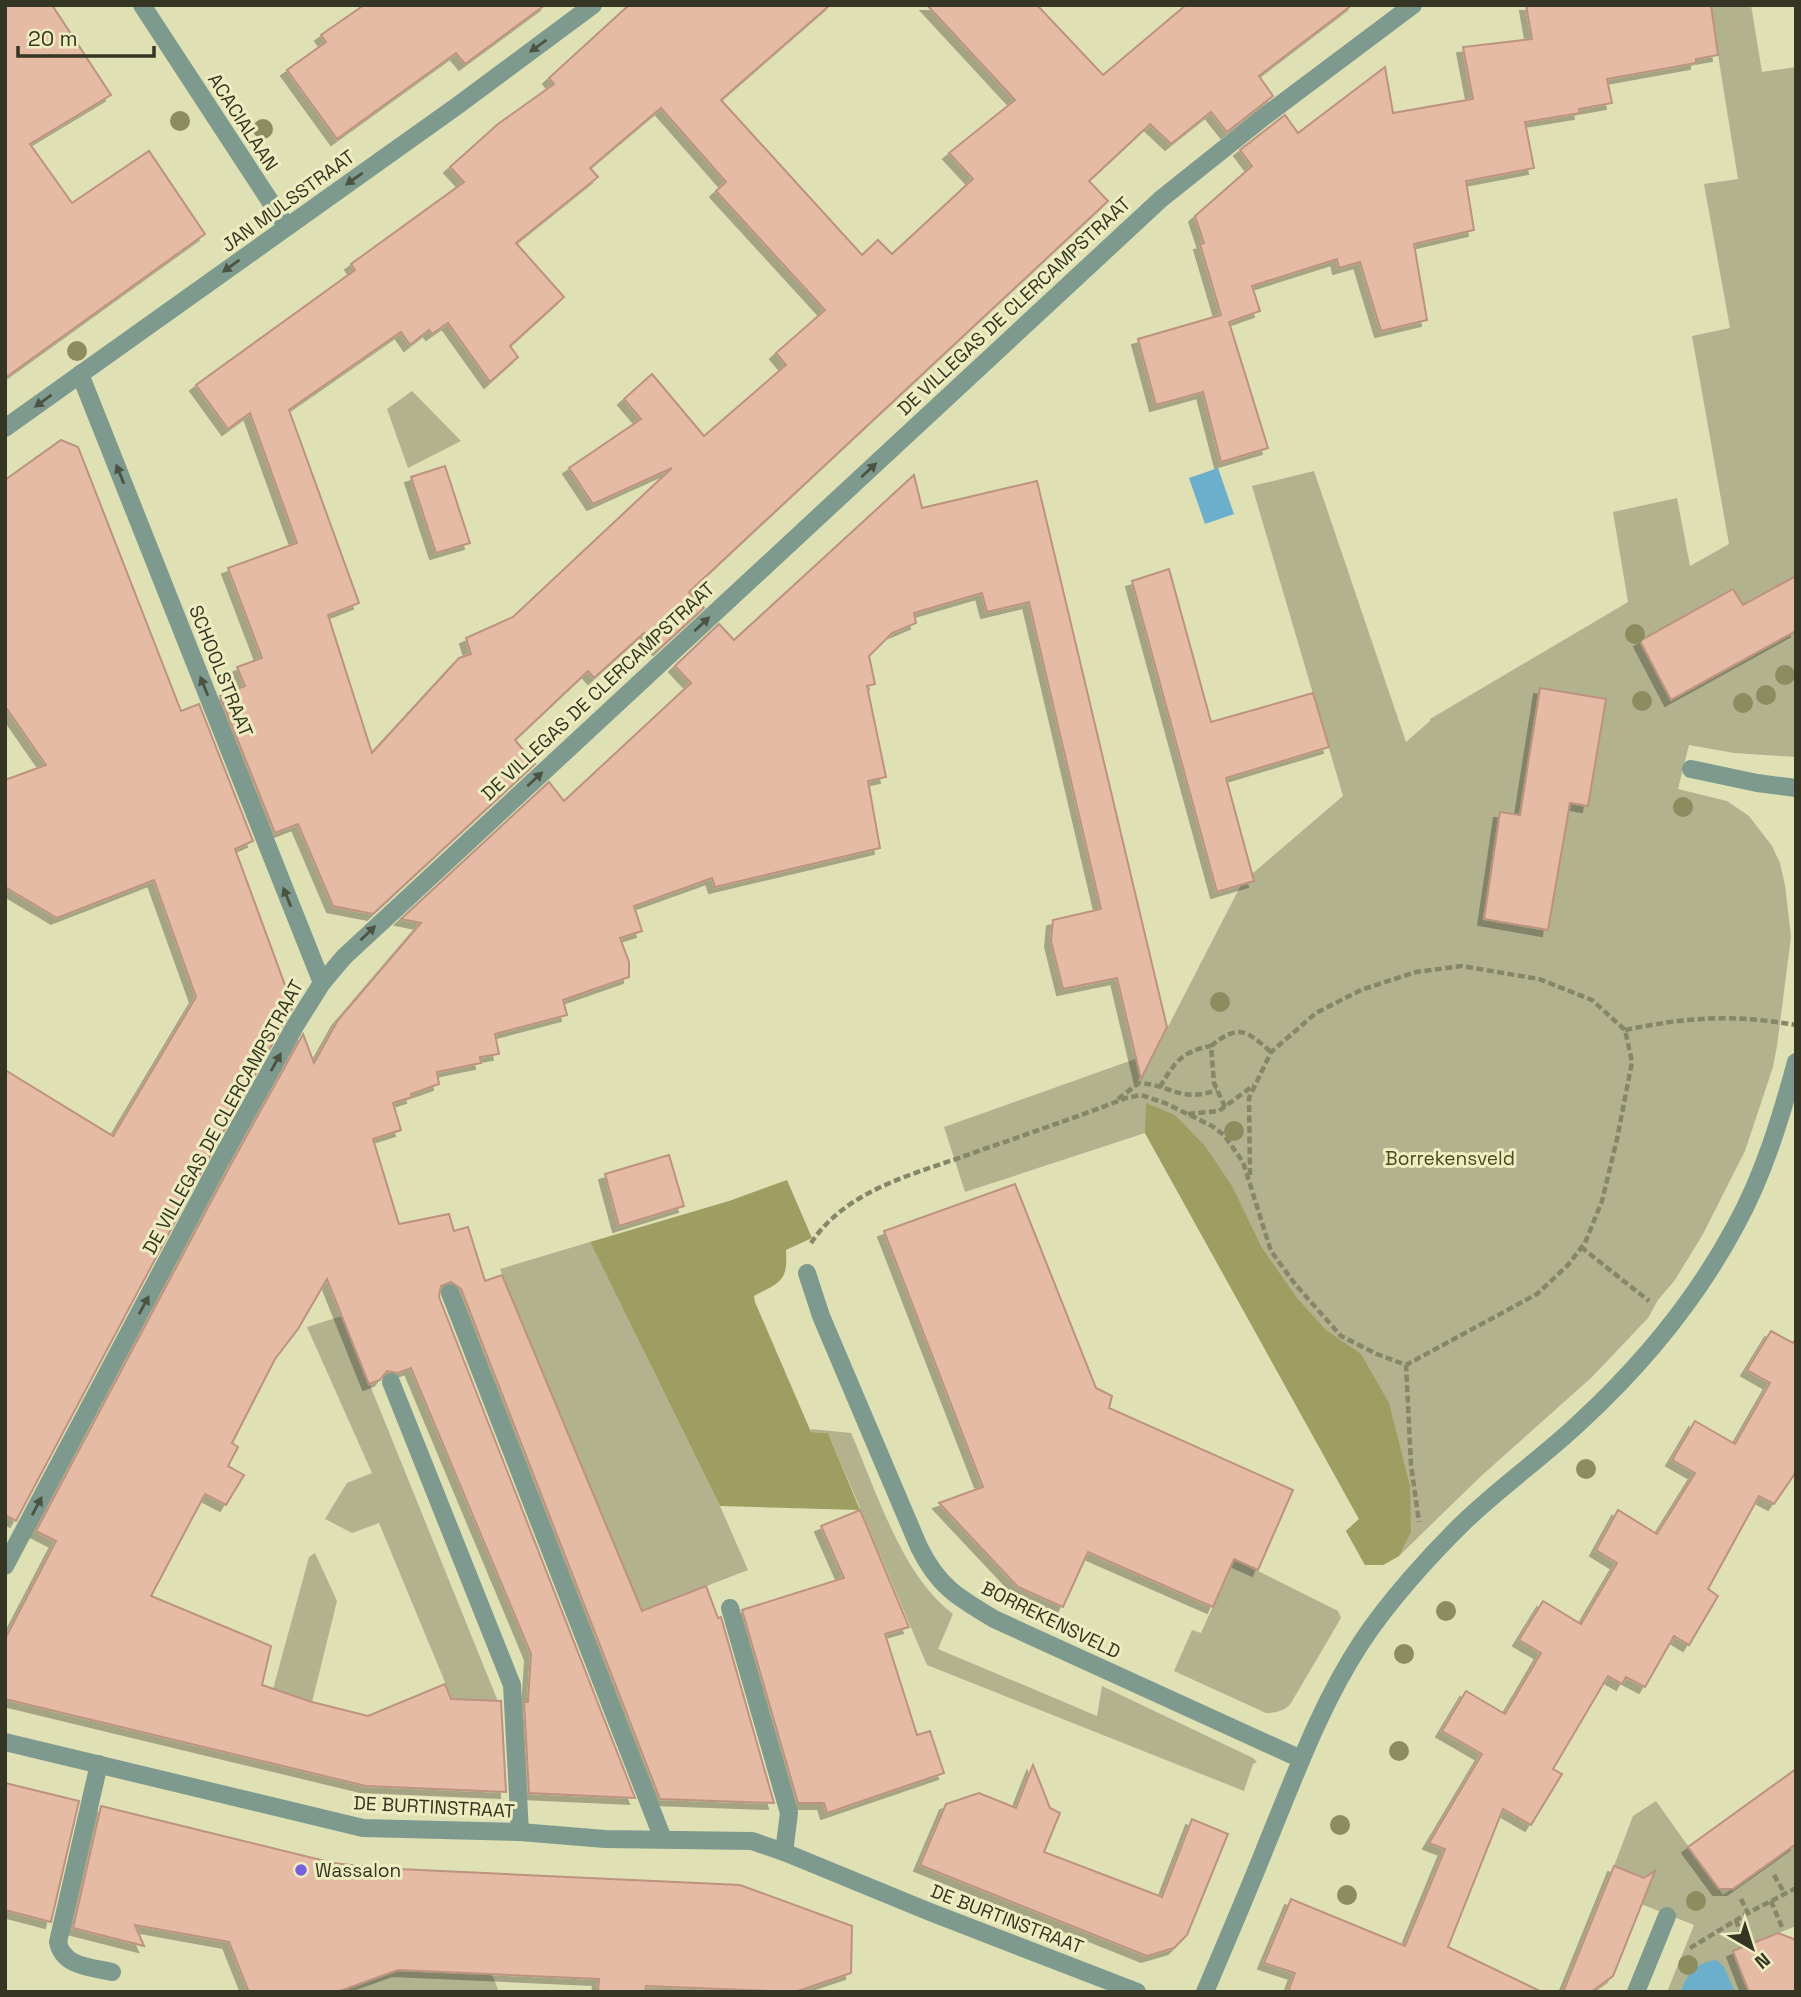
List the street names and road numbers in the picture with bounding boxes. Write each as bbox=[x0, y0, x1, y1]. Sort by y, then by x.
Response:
street label: ACACIALAAN bbox=[202, 68, 284, 176]
street label: JAN MULSSTRAAT bbox=[216, 144, 360, 258]
street label: DE VILLEGAS DE CLERCAMPSTRAAT bbox=[892, 191, 1136, 421]
street label: DE VILLEGAS DE CLERCAMPSTRAAT bbox=[476, 576, 720, 806]
street label: SCHOOLSTRAAT bbox=[183, 601, 259, 741]
street label: DE VILLEGAS DE CLERCAMPSTRAAT bbox=[137, 975, 309, 1259]
street label: BORREKENSVELD bbox=[977, 1576, 1125, 1664]
street label: DE BURTINSTRAAT bbox=[353, 1790, 515, 1824]
street label: DE BURTINSTRAAT bbox=[927, 1878, 1087, 1960]

